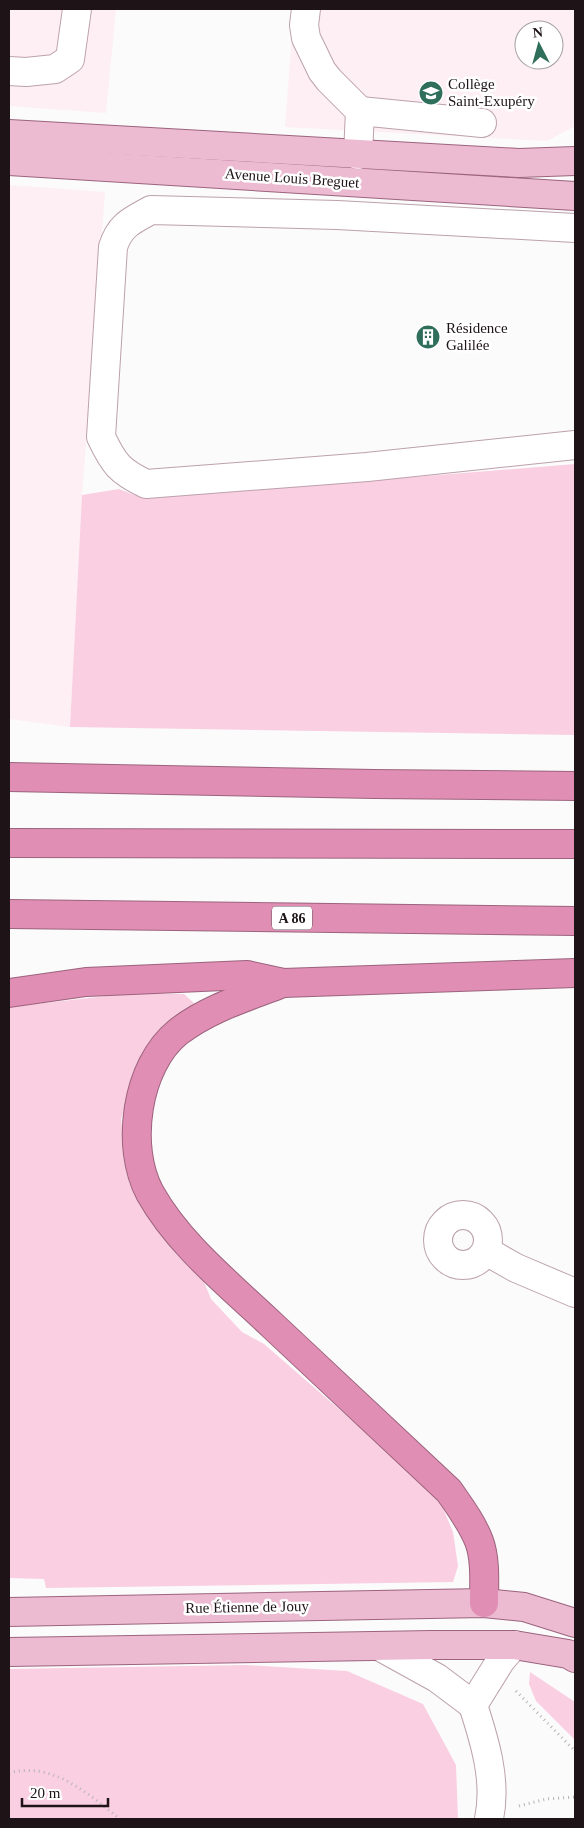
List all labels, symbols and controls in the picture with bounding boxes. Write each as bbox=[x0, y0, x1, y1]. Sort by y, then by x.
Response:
north arrow bbox=[514, 20, 564, 70]
text: N bbox=[532, 25, 544, 41]
place label: Collège Saint-Exupéry bbox=[448, 76, 535, 109]
school or university icon: Collège Saint-Exupéry bbox=[418, 80, 444, 106]
street label: Avenue Louis Breguet bbox=[224, 165, 361, 191]
place label: Résidence Galilée bbox=[446, 320, 508, 353]
building icon: Résidence Galilée bbox=[415, 324, 441, 350]
road number: A 86 bbox=[272, 906, 312, 930]
street label: Rue Étienne de Jouy bbox=[185, 1598, 309, 1616]
scale bar bbox=[22, 1776, 109, 1808]
text: 20 m bbox=[30, 1785, 61, 1801]

